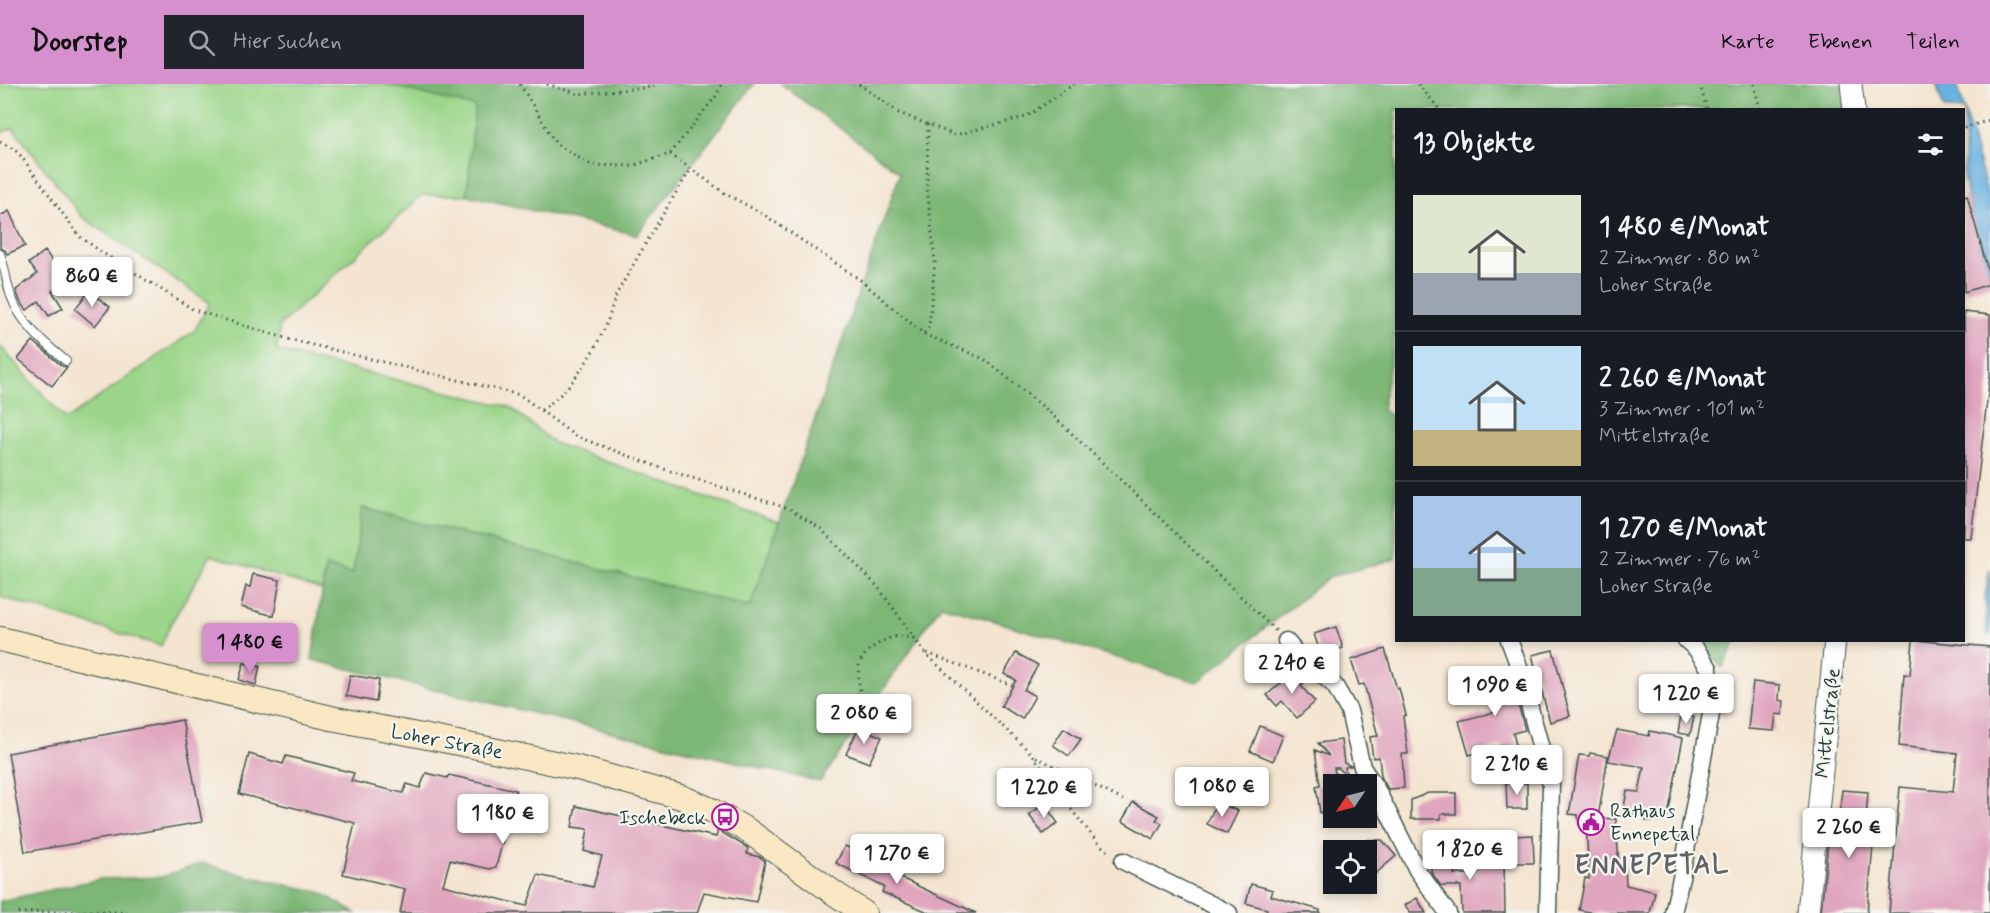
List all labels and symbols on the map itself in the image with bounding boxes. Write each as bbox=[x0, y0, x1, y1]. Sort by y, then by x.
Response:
pin: 860 € bbox=[50, 257, 134, 308]
pin: 1 480 € bbox=[195, 623, 305, 674]
pin: 2 240 € bbox=[1237, 644, 1347, 695]
pin: 1 090 € bbox=[1440, 666, 1550, 717]
street label: Mittelstraße bbox=[1809, 667, 1848, 780]
pin: 1 220 € bbox=[1631, 674, 1741, 725]
pin: 2 080 € bbox=[809, 694, 919, 745]
street label: Loher Straße bbox=[388, 718, 505, 767]
pin: 2 210 € bbox=[1462, 745, 1572, 796]
pin: 1 080 € bbox=[1167, 767, 1277, 818]
pin: 1 220 € bbox=[989, 768, 1099, 819]
north arrow bbox=[1323, 774, 1377, 828]
pin: 1 180 € bbox=[448, 794, 558, 845]
place label: Rathaus Ennepetal bbox=[1610, 798, 1695, 848]
bus stop icon: Ischebeck bbox=[710, 802, 740, 832]
place label: Ischebeck bbox=[619, 805, 706, 832]
public building icon: Rathaus Ennepetal bbox=[1576, 807, 1606, 837]
pin: 2 260 € bbox=[1794, 808, 1904, 859]
pin: 1 820 € bbox=[1415, 830, 1525, 881]
pin: 1 270 € bbox=[842, 834, 952, 885]
district label: ENNEPETAL bbox=[1575, 849, 1729, 883]

